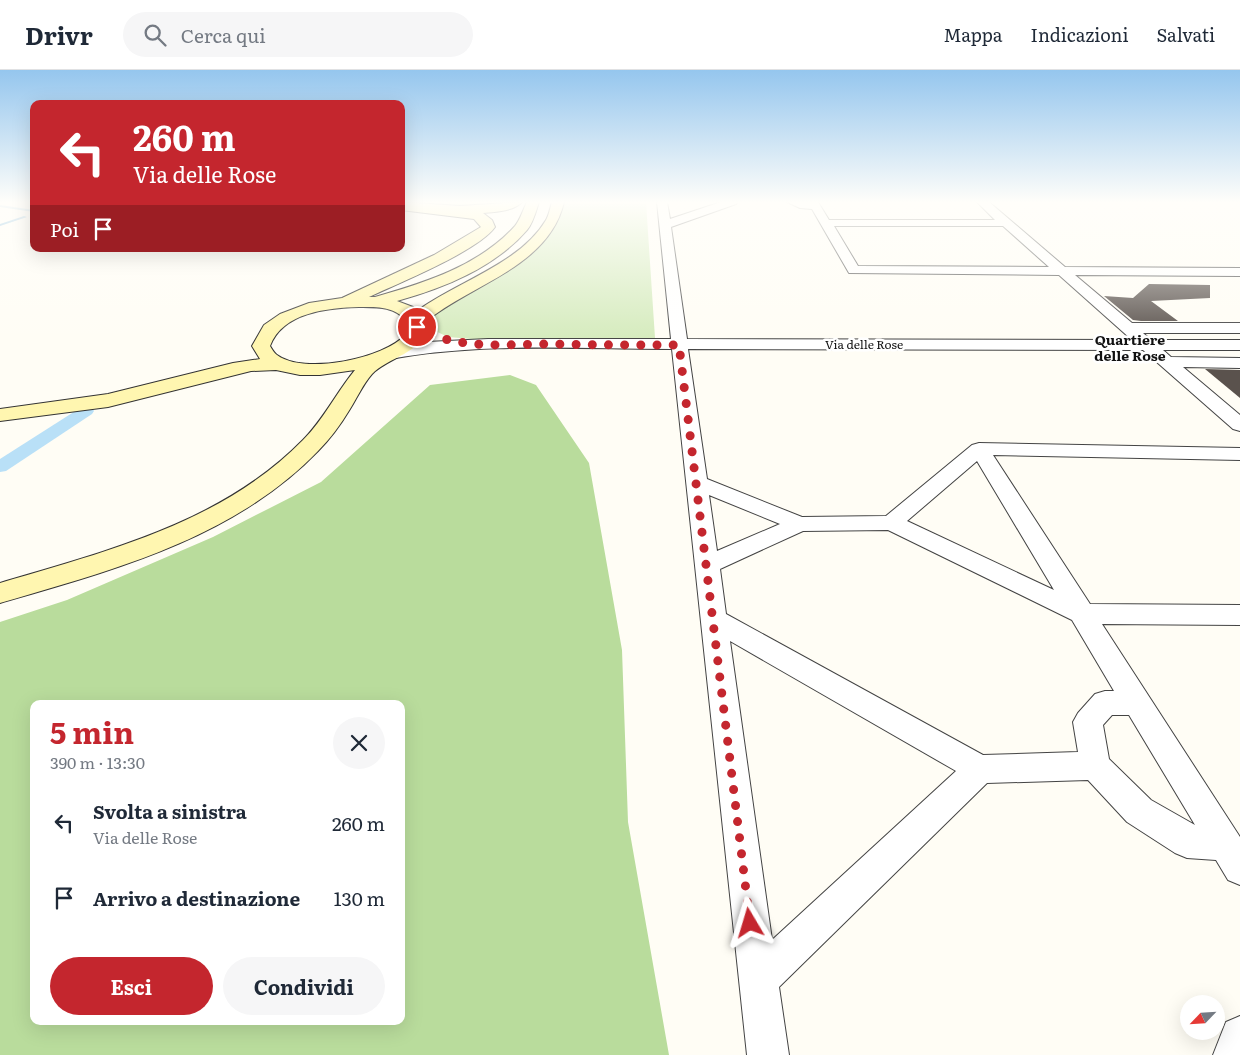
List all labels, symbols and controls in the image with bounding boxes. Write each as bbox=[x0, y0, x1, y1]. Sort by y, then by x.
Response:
search box bbox=[123, 12, 473, 57]
text: Drivr bbox=[25, 17, 93, 52]
icon: search bbox=[141, 21, 169, 49]
text: Cerca qui bbox=[181, 21, 266, 49]
text: Mappa bbox=[944, 21, 1003, 48]
text: Indicazioni bbox=[1031, 21, 1128, 48]
text: Salvati bbox=[1156, 21, 1215, 48]
text: 260 m bbox=[133, 110, 236, 162]
icon: left bbox=[50, 120, 115, 185]
text: Via delle Rose bbox=[133, 157, 276, 190]
text: Poi bbox=[50, 215, 79, 243]
icon: arrive bbox=[89, 215, 117, 243]
pin bbox=[396, 306, 438, 348]
icon: arrive bbox=[403, 313, 431, 341]
district label: Quartiere delle Rose bbox=[1094, 329, 1166, 365]
street label: Via delle Rose bbox=[825, 335, 903, 353]
text: 5 min bbox=[50, 709, 134, 753]
button: close bbox=[333, 717, 385, 769]
text: 390 m · 13:30 bbox=[50, 750, 145, 774]
text: Svolta a sinistra bbox=[93, 797, 247, 825]
icon: left bbox=[50, 809, 78, 837]
text: 260 m bbox=[332, 809, 385, 837]
text: Via delle Rose bbox=[93, 825, 197, 849]
icon: arrive bbox=[50, 884, 78, 912]
text: Arrivo a destinazione bbox=[93, 884, 300, 912]
text: 130 m bbox=[334, 884, 385, 912]
position arrow bbox=[723, 896, 775, 948]
button: Esci bbox=[50, 957, 213, 1015]
button: Condividi bbox=[223, 957, 385, 1015]
north arrow bbox=[1180, 995, 1225, 1040]
map controls bbox=[1180, 995, 1225, 1040]

